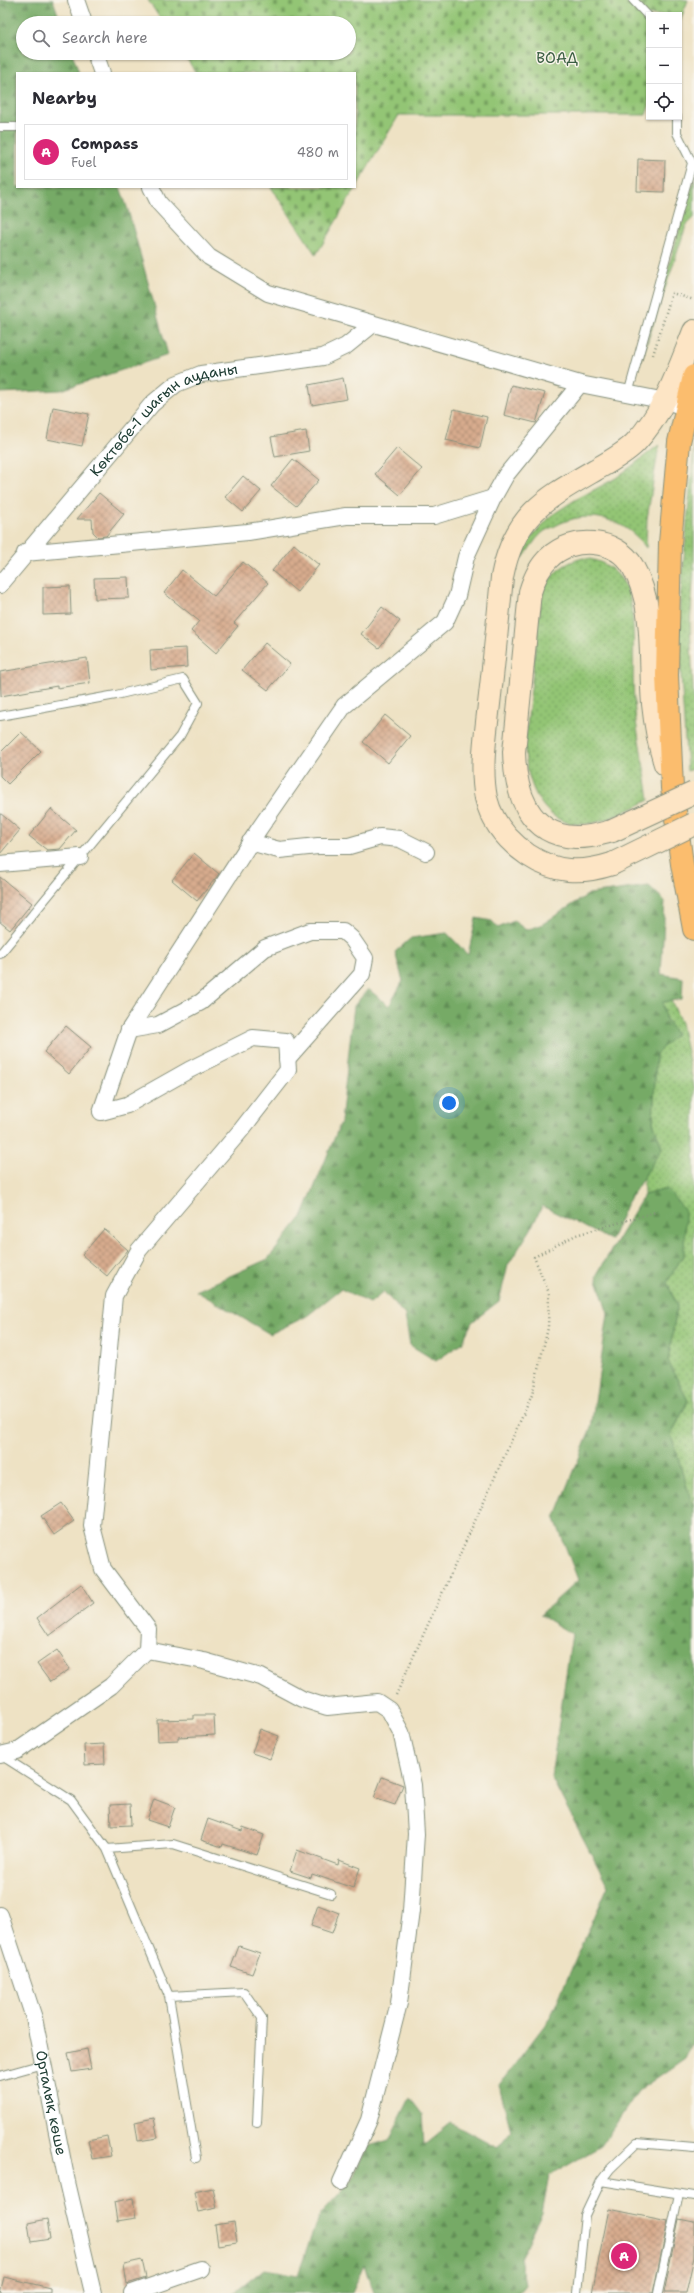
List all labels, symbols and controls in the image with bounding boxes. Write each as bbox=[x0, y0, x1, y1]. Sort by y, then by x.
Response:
map controls bbox=[646, 12, 682, 120]
button: + bbox=[646, 12, 682, 48]
search box bbox=[16, 16, 356, 60]
icon: search bbox=[30, 27, 52, 49]
text: Search here bbox=[62, 28, 148, 48]
park label: ВОАД bbox=[536, 48, 578, 68]
button: − bbox=[646, 48, 682, 84]
button: locate bbox=[646, 84, 682, 120]
text: Nearby bbox=[32, 87, 97, 109]
text: Compass bbox=[71, 134, 139, 154]
text: A bbox=[41, 144, 51, 161]
text: 480 m bbox=[297, 144, 339, 161]
text: Fuel bbox=[71, 154, 96, 171]
street label: Көктөбе-1 шағын ауданы bbox=[85, 359, 239, 481]
your location bbox=[439, 1093, 459, 1113]
street label: Орталық көше bbox=[31, 2048, 71, 2157]
pin: A bbox=[611, 2241, 637, 2271]

